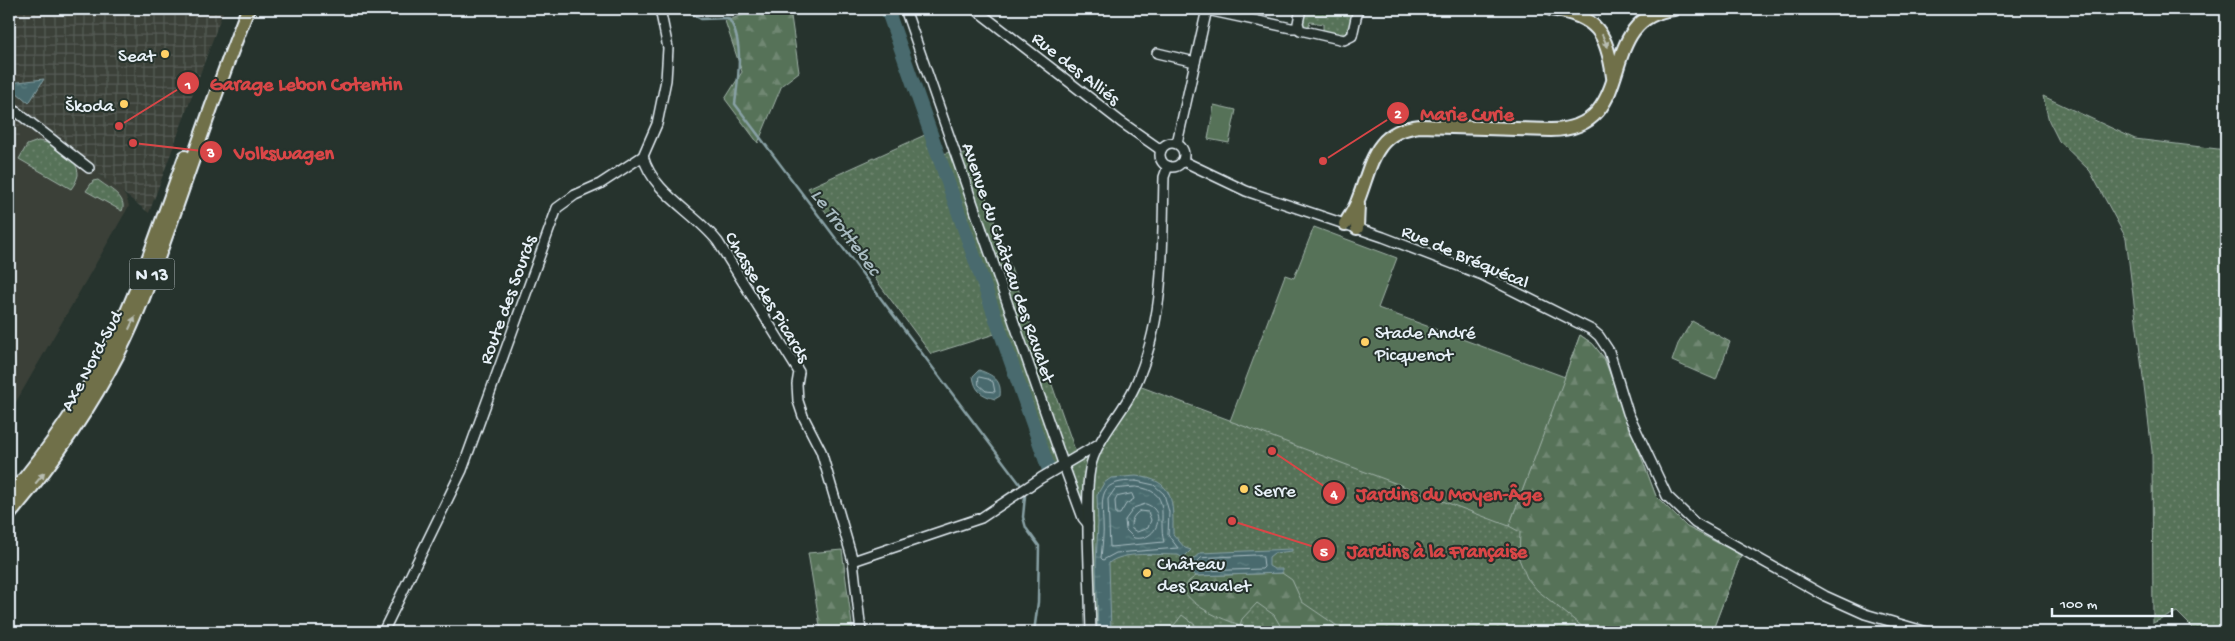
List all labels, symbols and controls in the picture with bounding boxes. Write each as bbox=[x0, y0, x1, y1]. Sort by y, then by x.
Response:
street label: Rue des Alliés bbox=[1026, 28, 1125, 112]
one-way arrow bbox=[1601, 34, 1609, 48]
place label: Seat bbox=[118, 46, 157, 69]
marker: Seat bbox=[159, 48, 171, 60]
callout: Garage Lebon Cotentin bbox=[175, 66, 413, 101]
text: Garage Lebon Cotentin bbox=[210, 75, 403, 98]
text: 1 bbox=[184, 77, 191, 95]
callout: Marie Curie bbox=[1385, 95, 1523, 130]
place label: Škoda bbox=[65, 96, 115, 119]
marker: Škoda bbox=[118, 98, 130, 110]
text: Marie Curie bbox=[1420, 105, 1514, 128]
text: 2 bbox=[1394, 106, 1402, 124]
callout: Volkswagen bbox=[199, 135, 344, 170]
street label: Avenue du Château des Ravalet bbox=[955, 140, 1059, 388]
text: Volkswagen bbox=[233, 144, 334, 167]
text: 3 bbox=[206, 145, 215, 163]
water label: Le Trottebec bbox=[804, 186, 885, 282]
street label: Rue de Bréquécal bbox=[1397, 221, 1532, 295]
street label: Chasse des Picards bbox=[718, 228, 815, 368]
street label: Route des Sourds bbox=[475, 232, 544, 368]
road number: N 13 bbox=[130, 258, 174, 290]
street label: Axe Nord-Sud bbox=[57, 306, 130, 416]
one-way arrow bbox=[128, 316, 137, 331]
place label: Stade André Picquenot bbox=[1374, 323, 1476, 368]
marker: Stade André Picquenot bbox=[1359, 336, 1371, 348]
one-way arrow bbox=[34, 472, 46, 484]
callout: Jardins du Moyen-Âge bbox=[1321, 475, 1552, 510]
place label: Serre bbox=[1254, 481, 1296, 504]
marker: Serre bbox=[1238, 483, 1250, 495]
text: Jardins du Moyen-Âge bbox=[1355, 483, 1543, 508]
text: 4 bbox=[1329, 486, 1338, 504]
callout: Jardins à la Française bbox=[1312, 533, 1537, 568]
text: Jardins à la Française bbox=[1346, 542, 1528, 565]
text: 5 bbox=[1320, 544, 1328, 562]
place label: Château des Ravalet bbox=[1157, 554, 1253, 599]
marker: Château des Ravalet bbox=[1141, 567, 1153, 579]
scale bar bbox=[2052, 586, 2172, 618]
text: 100 m bbox=[2059, 596, 2098, 614]

